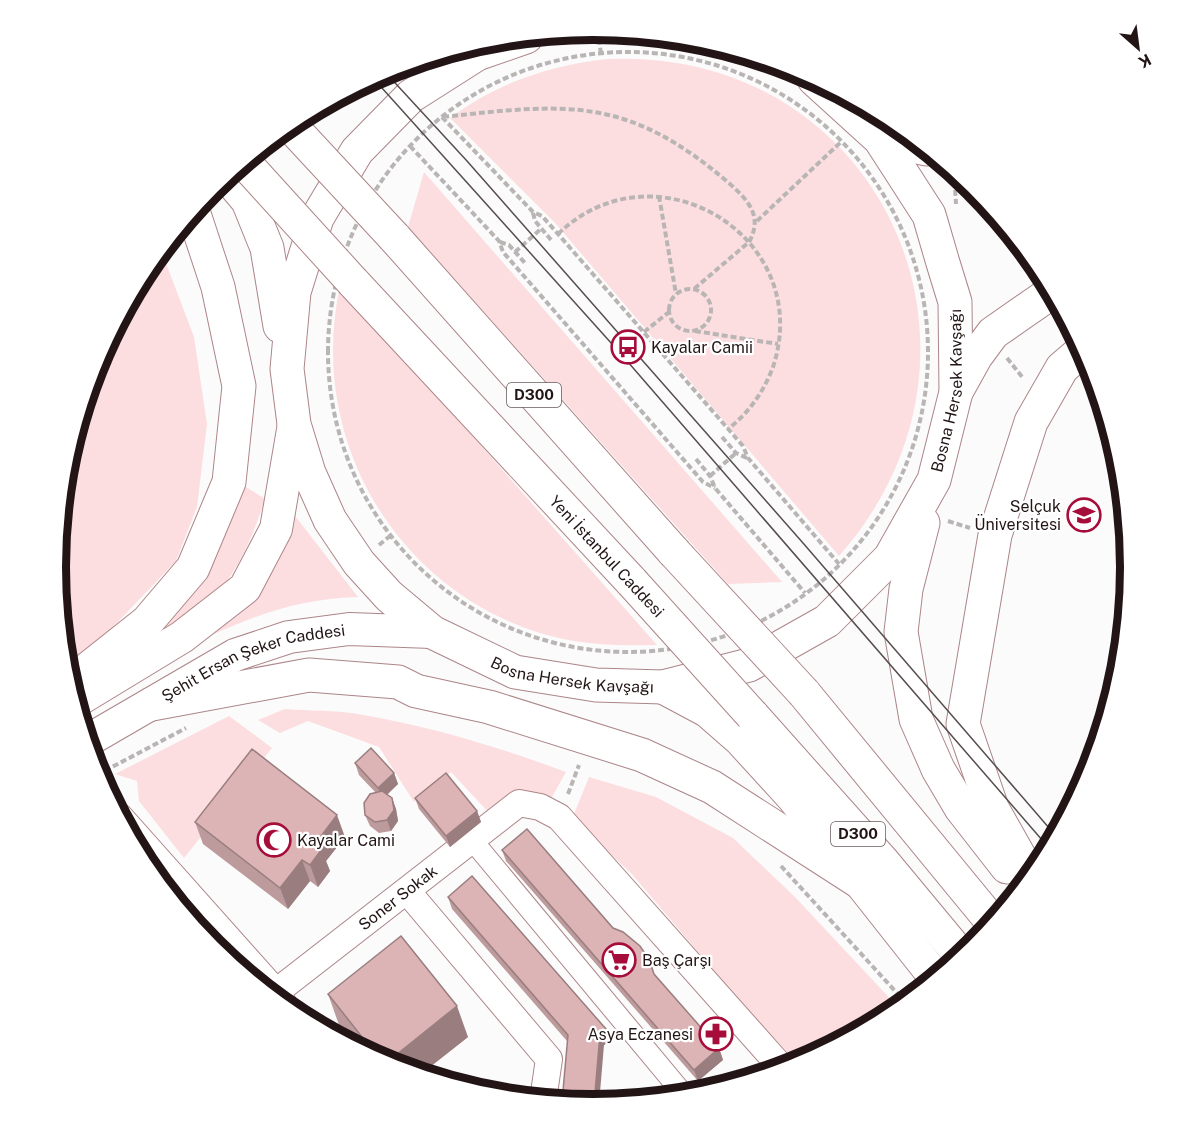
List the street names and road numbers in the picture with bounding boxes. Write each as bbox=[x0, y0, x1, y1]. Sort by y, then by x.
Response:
street label: Bosna Hersek Kavşağı bbox=[927, 309, 966, 474]
road number: D300 bbox=[507, 383, 561, 407]
street label: Yeni İstanbul Caddesi bbox=[545, 491, 669, 621]
street label: Şehit Ersan Şeker Caddesi bbox=[158, 621, 346, 706]
street label: Bosna Hersek Kavşağı bbox=[488, 653, 654, 697]
road number: D300 bbox=[831, 822, 885, 846]
street label: Soner Sokak bbox=[355, 861, 441, 934]

